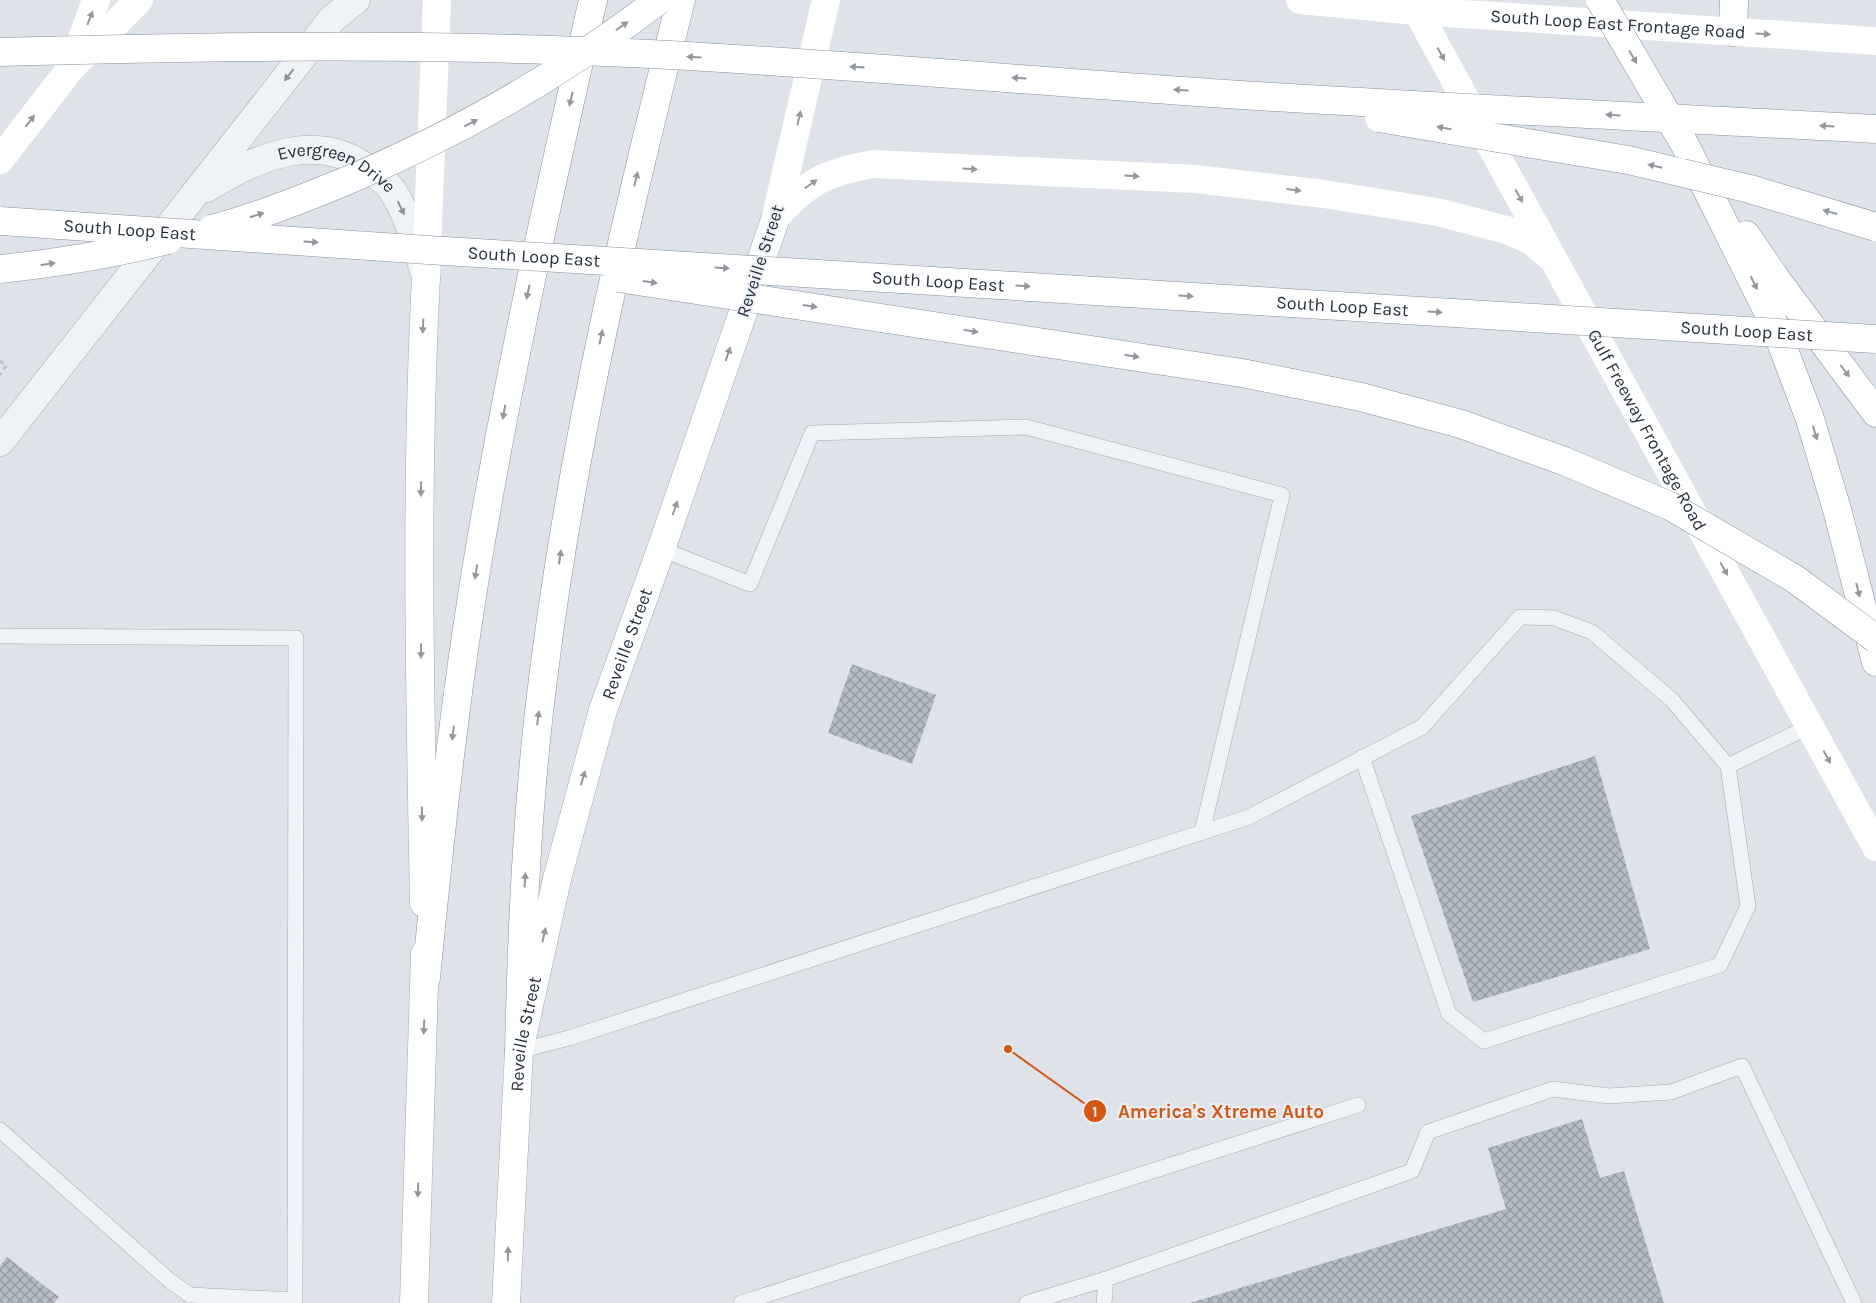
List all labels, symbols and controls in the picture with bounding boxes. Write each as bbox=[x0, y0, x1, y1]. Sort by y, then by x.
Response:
street label: South Loop East Frontage Road bbox=[1490, 5, 1746, 43]
one-way arrow bbox=[86, 10, 94, 25]
one-way arrow bbox=[615, 21, 629, 31]
one-way arrow bbox=[1755, 30, 1771, 38]
one-way arrow bbox=[1437, 46, 1445, 61]
one-way arrow bbox=[1629, 51, 1638, 64]
one-way arrow bbox=[686, 52, 702, 60]
one-way arrow bbox=[848, 62, 864, 70]
one-way arrow bbox=[283, 68, 294, 81]
one-way arrow bbox=[1010, 74, 1026, 82]
one-way arrow bbox=[1172, 86, 1188, 94]
one-way arrow bbox=[567, 91, 575, 106]
one-way arrow bbox=[1604, 110, 1620, 118]
one-way arrow bbox=[795, 111, 803, 126]
one-way arrow bbox=[24, 115, 35, 128]
one-way arrow bbox=[463, 119, 478, 127]
one-way arrow bbox=[1819, 122, 1835, 130]
one-way arrow bbox=[1436, 124, 1452, 132]
street label: Evergreen Drive bbox=[275, 139, 401, 197]
one-way arrow bbox=[1648, 162, 1663, 170]
one-way arrow bbox=[962, 165, 978, 173]
one-way arrow bbox=[632, 171, 640, 186]
one-way arrow bbox=[1125, 172, 1141, 180]
one-way arrow bbox=[804, 179, 818, 189]
one-way arrow bbox=[1286, 186, 1302, 194]
one-way arrow bbox=[1515, 189, 1523, 203]
one-way arrow bbox=[397, 201, 405, 215]
street label: Reveille Street bbox=[731, 202, 789, 320]
one-way arrow bbox=[1822, 207, 1837, 215]
one-way arrow bbox=[250, 210, 265, 218]
street label: South Loop East bbox=[63, 214, 197, 245]
one-way arrow bbox=[303, 238, 319, 246]
street label: South Loop East bbox=[467, 241, 601, 272]
one-way arrow bbox=[41, 260, 57, 268]
one-way arrow bbox=[714, 264, 730, 272]
street label: South Loop East bbox=[871, 266, 1005, 296]
one-way arrow bbox=[1750, 276, 1758, 290]
one-way arrow bbox=[642, 279, 658, 287]
one-way arrow bbox=[1016, 283, 1032, 291]
one-way arrow bbox=[524, 284, 532, 300]
street label: South Loop East bbox=[1275, 291, 1409, 321]
one-way arrow bbox=[1178, 293, 1194, 301]
one-way arrow bbox=[803, 302, 819, 310]
one-way arrow bbox=[1427, 308, 1443, 316]
street label: South Loop East bbox=[1680, 316, 1814, 346]
one-way arrow bbox=[419, 319, 427, 335]
street label: Gulf Freeway Frontage Road bbox=[1583, 325, 1711, 535]
one-way arrow bbox=[963, 327, 979, 335]
one-way arrow bbox=[597, 329, 605, 345]
one-way arrow bbox=[725, 347, 733, 362]
one-way arrow bbox=[1124, 352, 1140, 360]
one-way arrow bbox=[1839, 364, 1850, 377]
one-way arrow bbox=[500, 405, 508, 421]
one-way arrow bbox=[1811, 426, 1819, 441]
one-way arrow bbox=[417, 481, 425, 497]
one-way arrow bbox=[672, 500, 680, 515]
one-way arrow bbox=[556, 549, 564, 565]
one-way arrow bbox=[1720, 561, 1728, 576]
one-way arrow bbox=[472, 565, 480, 581]
one-way arrow bbox=[1854, 582, 1862, 597]
street label: Reveille Street bbox=[597, 585, 657, 703]
one-way arrow bbox=[417, 643, 425, 659]
one-way arrow bbox=[534, 710, 542, 726]
one-way arrow bbox=[449, 726, 457, 742]
one-way arrow bbox=[1823, 750, 1831, 764]
one-way arrow bbox=[579, 770, 587, 785]
one-way arrow bbox=[419, 806, 427, 822]
one-way arrow bbox=[521, 872, 529, 888]
one-way arrow bbox=[540, 928, 548, 943]
street label: Reveille Street bbox=[506, 974, 546, 1092]
one-way arrow bbox=[420, 1019, 428, 1035]
callout: America's Xtreme Auto bbox=[1083, 1094, 1334, 1128]
text: America's Xtreme Auto bbox=[1118, 1101, 1324, 1123]
text: 1 bbox=[1092, 1103, 1098, 1121]
one-way arrow bbox=[414, 1182, 422, 1198]
one-way arrow bbox=[504, 1246, 512, 1262]

